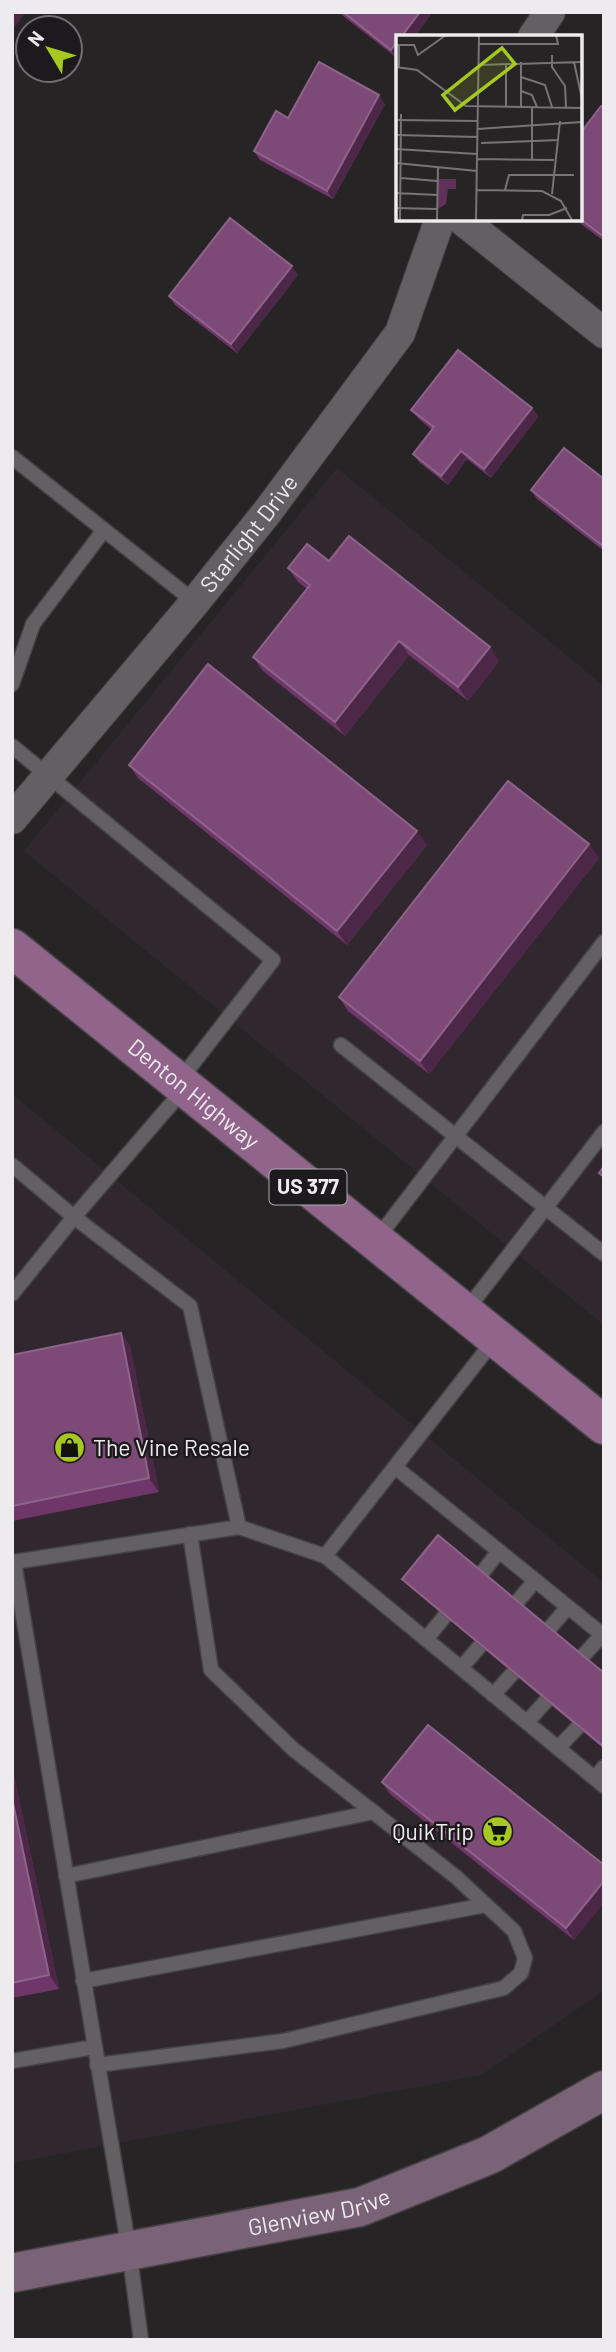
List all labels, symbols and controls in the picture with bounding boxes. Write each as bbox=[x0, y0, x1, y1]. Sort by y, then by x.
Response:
north arrow bbox=[14, 14, 84, 84]
text: N bbox=[22, 26, 48, 50]
inset map bbox=[396, 35, 581, 220]
street label: Starlight Drive bbox=[193, 469, 303, 598]
street label: Denton Highway bbox=[123, 1032, 266, 1155]
road number: US 377 bbox=[270, 1170, 346, 1204]
shop icon: The Vine Resale bbox=[53, 1431, 87, 1465]
place label: The Vine Resale bbox=[93, 1433, 250, 1461]
supermarket icon: QuikTrip bbox=[480, 1815, 514, 1849]
place label: QuikTrip bbox=[392, 1817, 474, 1845]
street label: Glenview Drive bbox=[245, 2181, 394, 2241]

